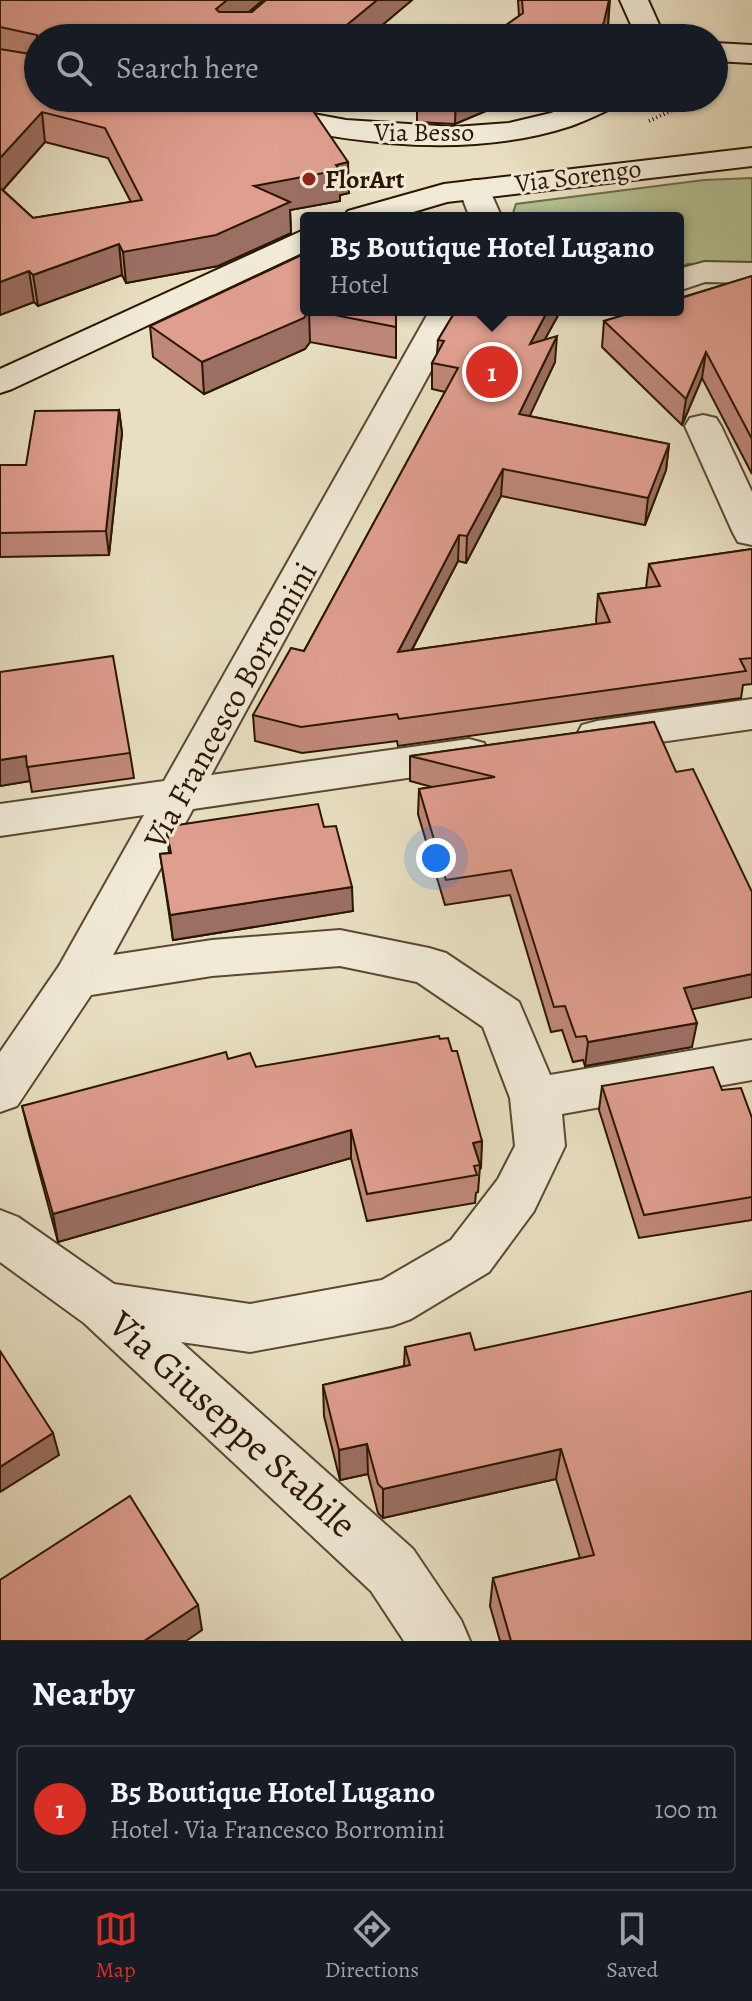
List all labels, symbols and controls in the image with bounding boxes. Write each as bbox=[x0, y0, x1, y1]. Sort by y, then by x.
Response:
search box bbox=[24, 24, 728, 112]
icon: search bbox=[52, 46, 96, 90]
text: Search here bbox=[116, 48, 259, 88]
street label: Via Besso bbox=[373, 115, 474, 150]
street label: Via Sorengo bbox=[512, 151, 643, 201]
place label: FlorArt bbox=[325, 162, 405, 197]
marker: FlorArt bbox=[300, 170, 318, 188]
popup bbox=[300, 212, 684, 316]
text: B5 Boutique Hotel Lugano bbox=[329, 227, 655, 267]
text: Hotel bbox=[329, 267, 388, 302]
pin: 1 bbox=[466, 342, 518, 402]
street label: Via Francesco Borromini bbox=[132, 554, 327, 857]
your location bbox=[416, 838, 456, 878]
street label: Via Giuseppe Stabile bbox=[97, 1298, 368, 1549]
text: Nearby bbox=[32, 1670, 135, 1717]
text: B5 Boutique Hotel Lugano bbox=[110, 1772, 435, 1812]
text: 1 bbox=[55, 1792, 65, 1827]
text: 100 m bbox=[655, 1792, 718, 1827]
text: Hotel · Via Francesco Borromini bbox=[110, 1812, 445, 1847]
tab: Map bbox=[94, 1907, 138, 1985]
tab: Directions bbox=[325, 1907, 419, 1985]
tab: Saved bbox=[606, 1907, 658, 1985]

